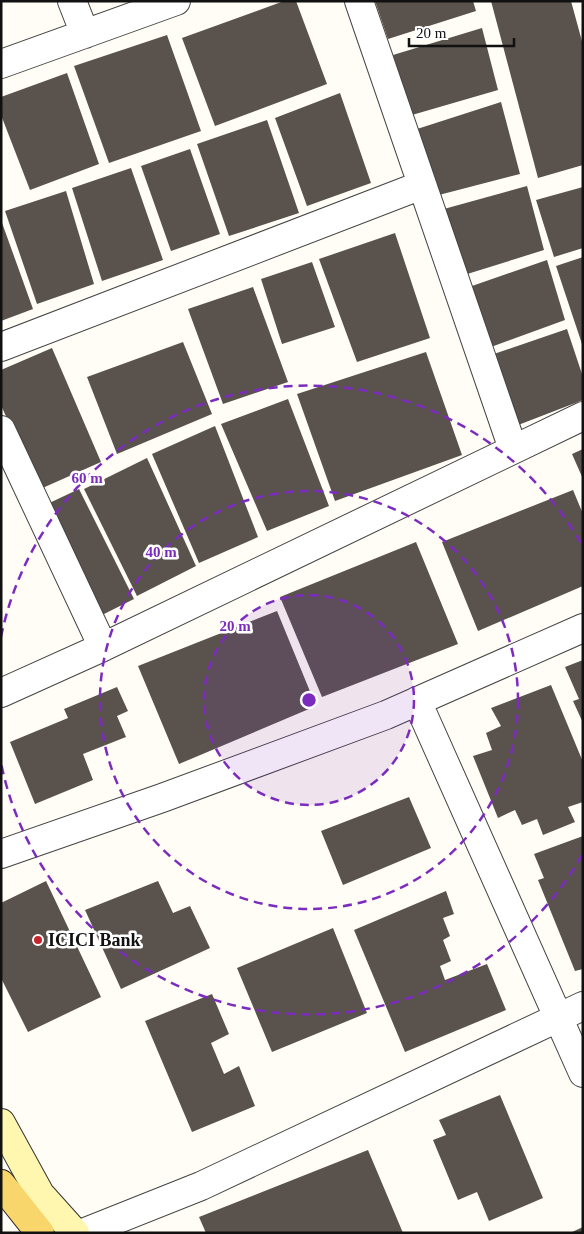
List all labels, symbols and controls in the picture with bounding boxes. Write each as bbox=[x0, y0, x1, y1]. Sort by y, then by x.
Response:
scale bar bbox=[409, 15, 514, 47]
text: 20 m bbox=[416, 25, 447, 41]
text: 60 m bbox=[71, 470, 103, 486]
text: 40 m bbox=[145, 544, 177, 560]
text: 20 m bbox=[219, 618, 251, 634]
centre of rings bbox=[300, 691, 318, 709]
place label: ICICI Bank bbox=[48, 930, 141, 950]
marker: ICICI Bank bbox=[32, 934, 44, 946]

